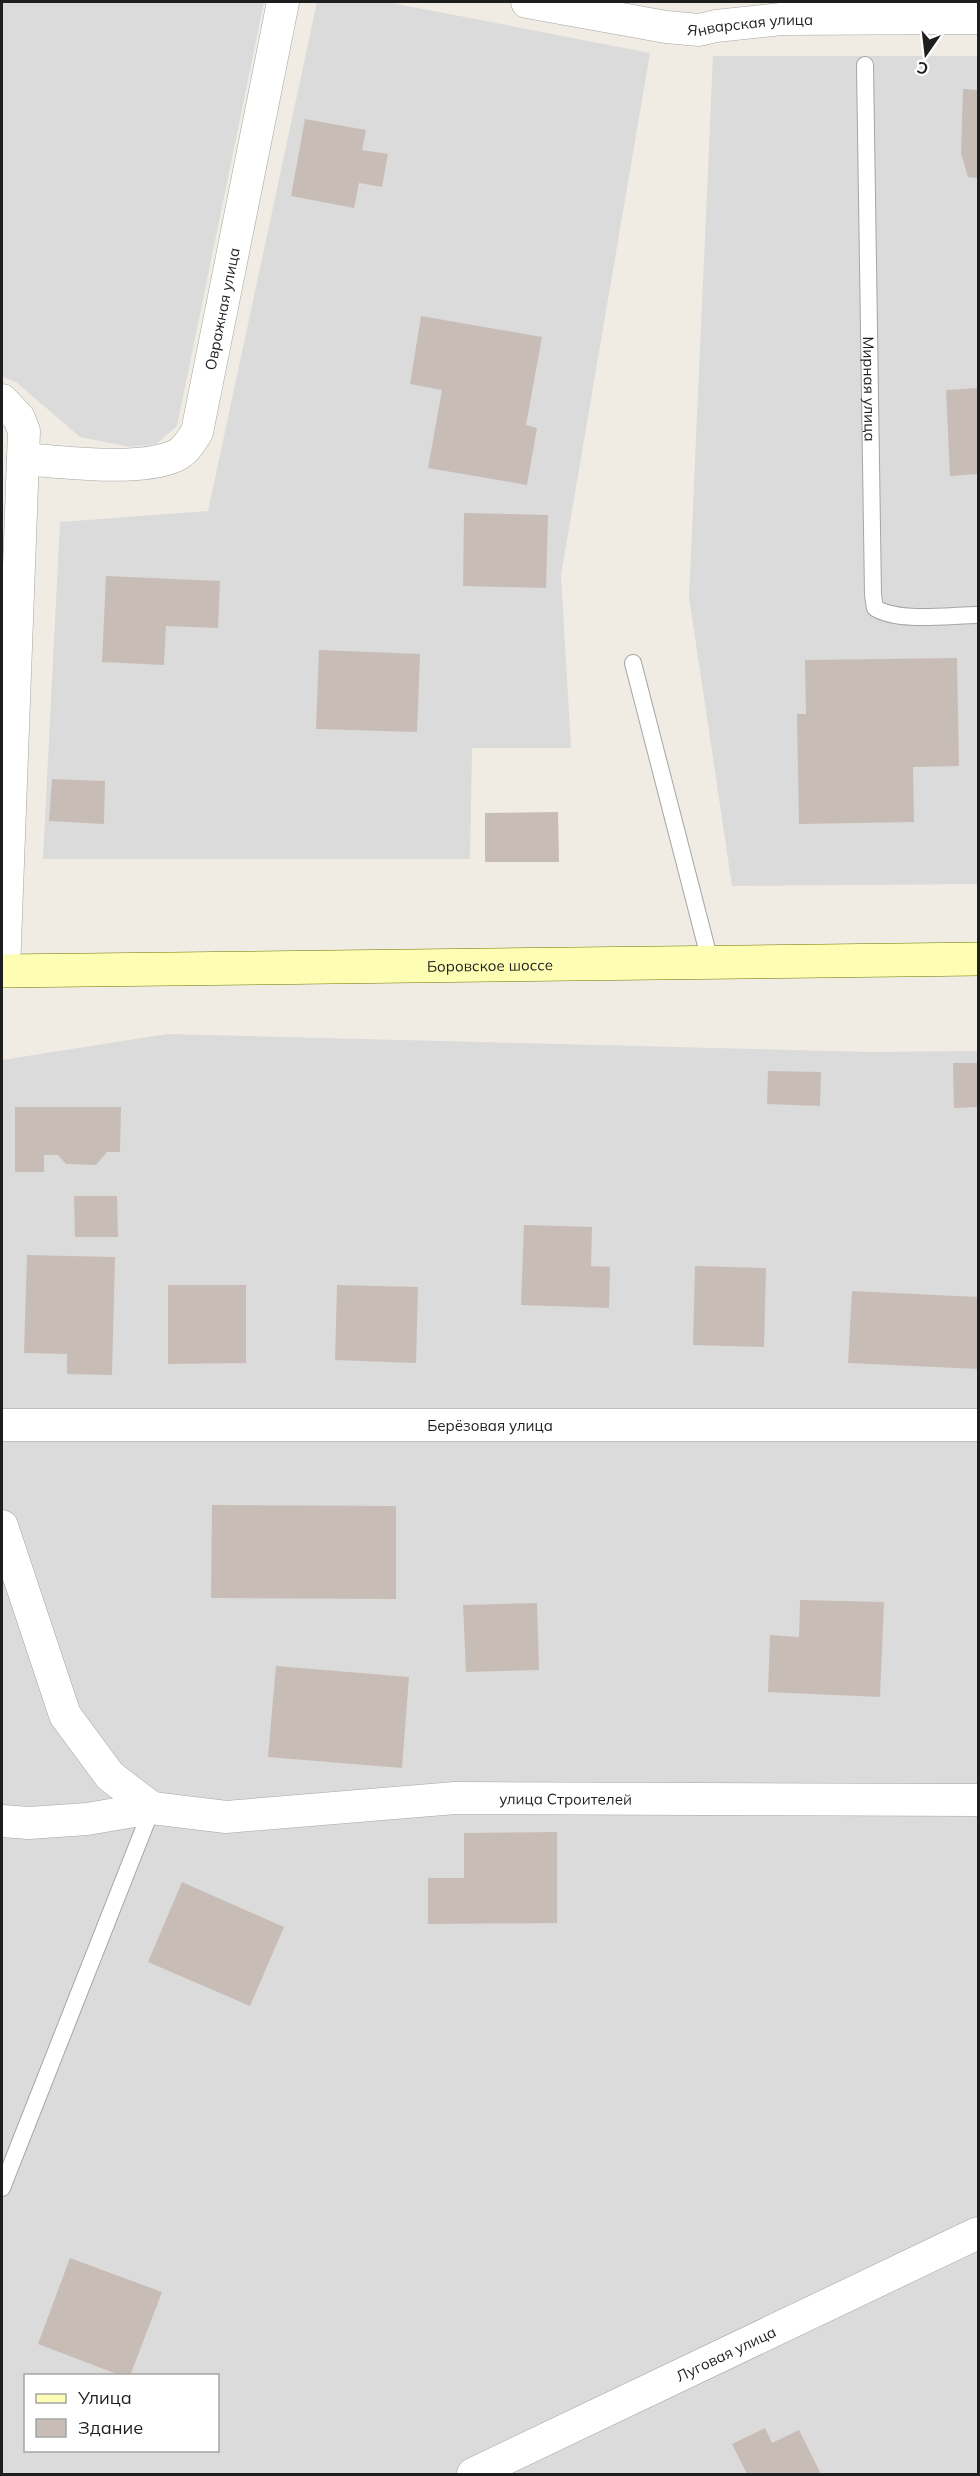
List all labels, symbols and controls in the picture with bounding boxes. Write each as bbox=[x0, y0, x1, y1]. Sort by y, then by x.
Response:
street label: Январская улица bbox=[686, 9, 813, 40]
north arrow bbox=[896, 24, 956, 84]
text: С bbox=[915, 58, 930, 80]
street label: Овражная улица bbox=[200, 246, 243, 372]
street label: Мирная улица bbox=[860, 336, 880, 442]
street label: Боровское шоссе bbox=[427, 955, 553, 975]
street label: Берёзовая улица bbox=[427, 1416, 553, 1435]
street label: улица Строителей bbox=[499, 1789, 632, 1808]
street label: Луговая улица bbox=[673, 2321, 779, 2385]
legend bbox=[24, 2374, 219, 2452]
text: Улица bbox=[77, 2386, 132, 2409]
text: Здание bbox=[78, 2416, 143, 2439]

